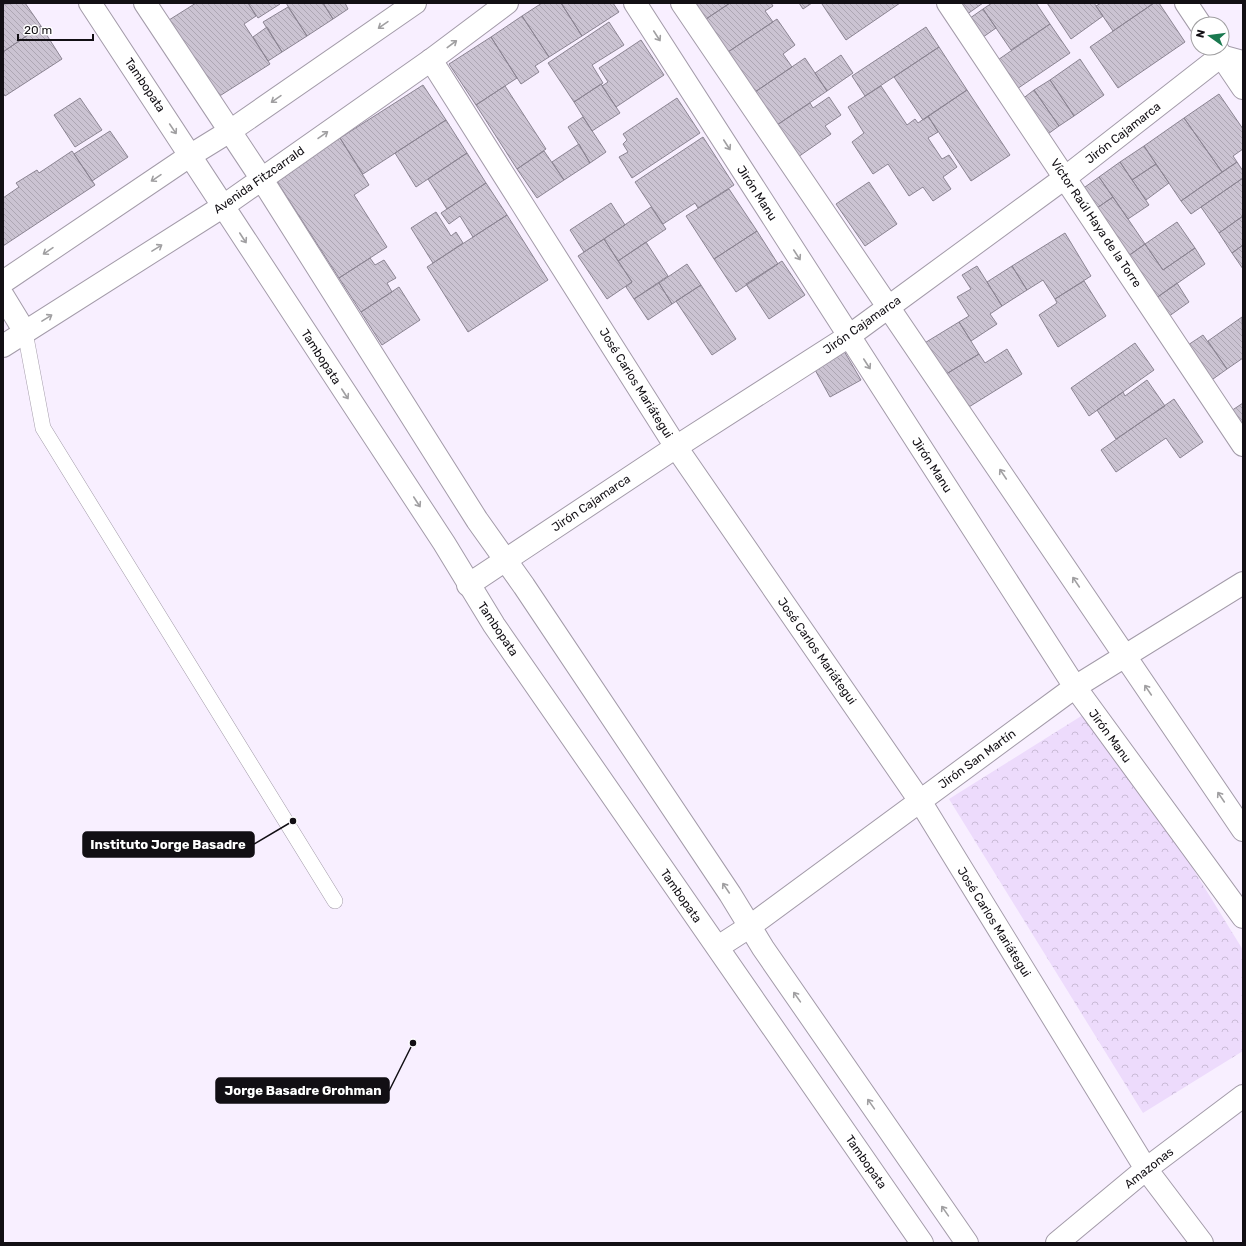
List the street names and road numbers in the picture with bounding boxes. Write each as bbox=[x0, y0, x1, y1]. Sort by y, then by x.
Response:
street label: Tambopata bbox=[122, 55, 168, 115]
street label: Jirón Cajamarca bbox=[1083, 99, 1163, 167]
street label: Avenida Fitzcarrald bbox=[211, 143, 307, 217]
street label: Víctor Raúl Haya de la Torre bbox=[1048, 156, 1144, 290]
street label: Jirón Manu bbox=[734, 163, 780, 223]
street label: Jirón Cajamarca bbox=[821, 293, 903, 357]
street label: José Carlos Mariátegui bbox=[596, 325, 676, 441]
street label: Tambopata bbox=[298, 327, 344, 387]
street label: Jirón Manu bbox=[909, 435, 955, 495]
street label: Jirón Cajamarca bbox=[549, 472, 633, 534]
street label: José Carlos Mariátegui bbox=[775, 595, 859, 707]
street label: Tambopata bbox=[475, 599, 521, 659]
street label: Jirón Manu bbox=[1086, 707, 1134, 765]
street label: Jirón San Martín bbox=[936, 726, 1018, 792]
street label: José Carlos Mariátegui bbox=[954, 864, 1034, 980]
street label: Tambopata bbox=[657, 867, 705, 925]
street label: Tambopata bbox=[842, 1133, 890, 1191]
street label: Amazonas bbox=[1122, 1145, 1176, 1191]

